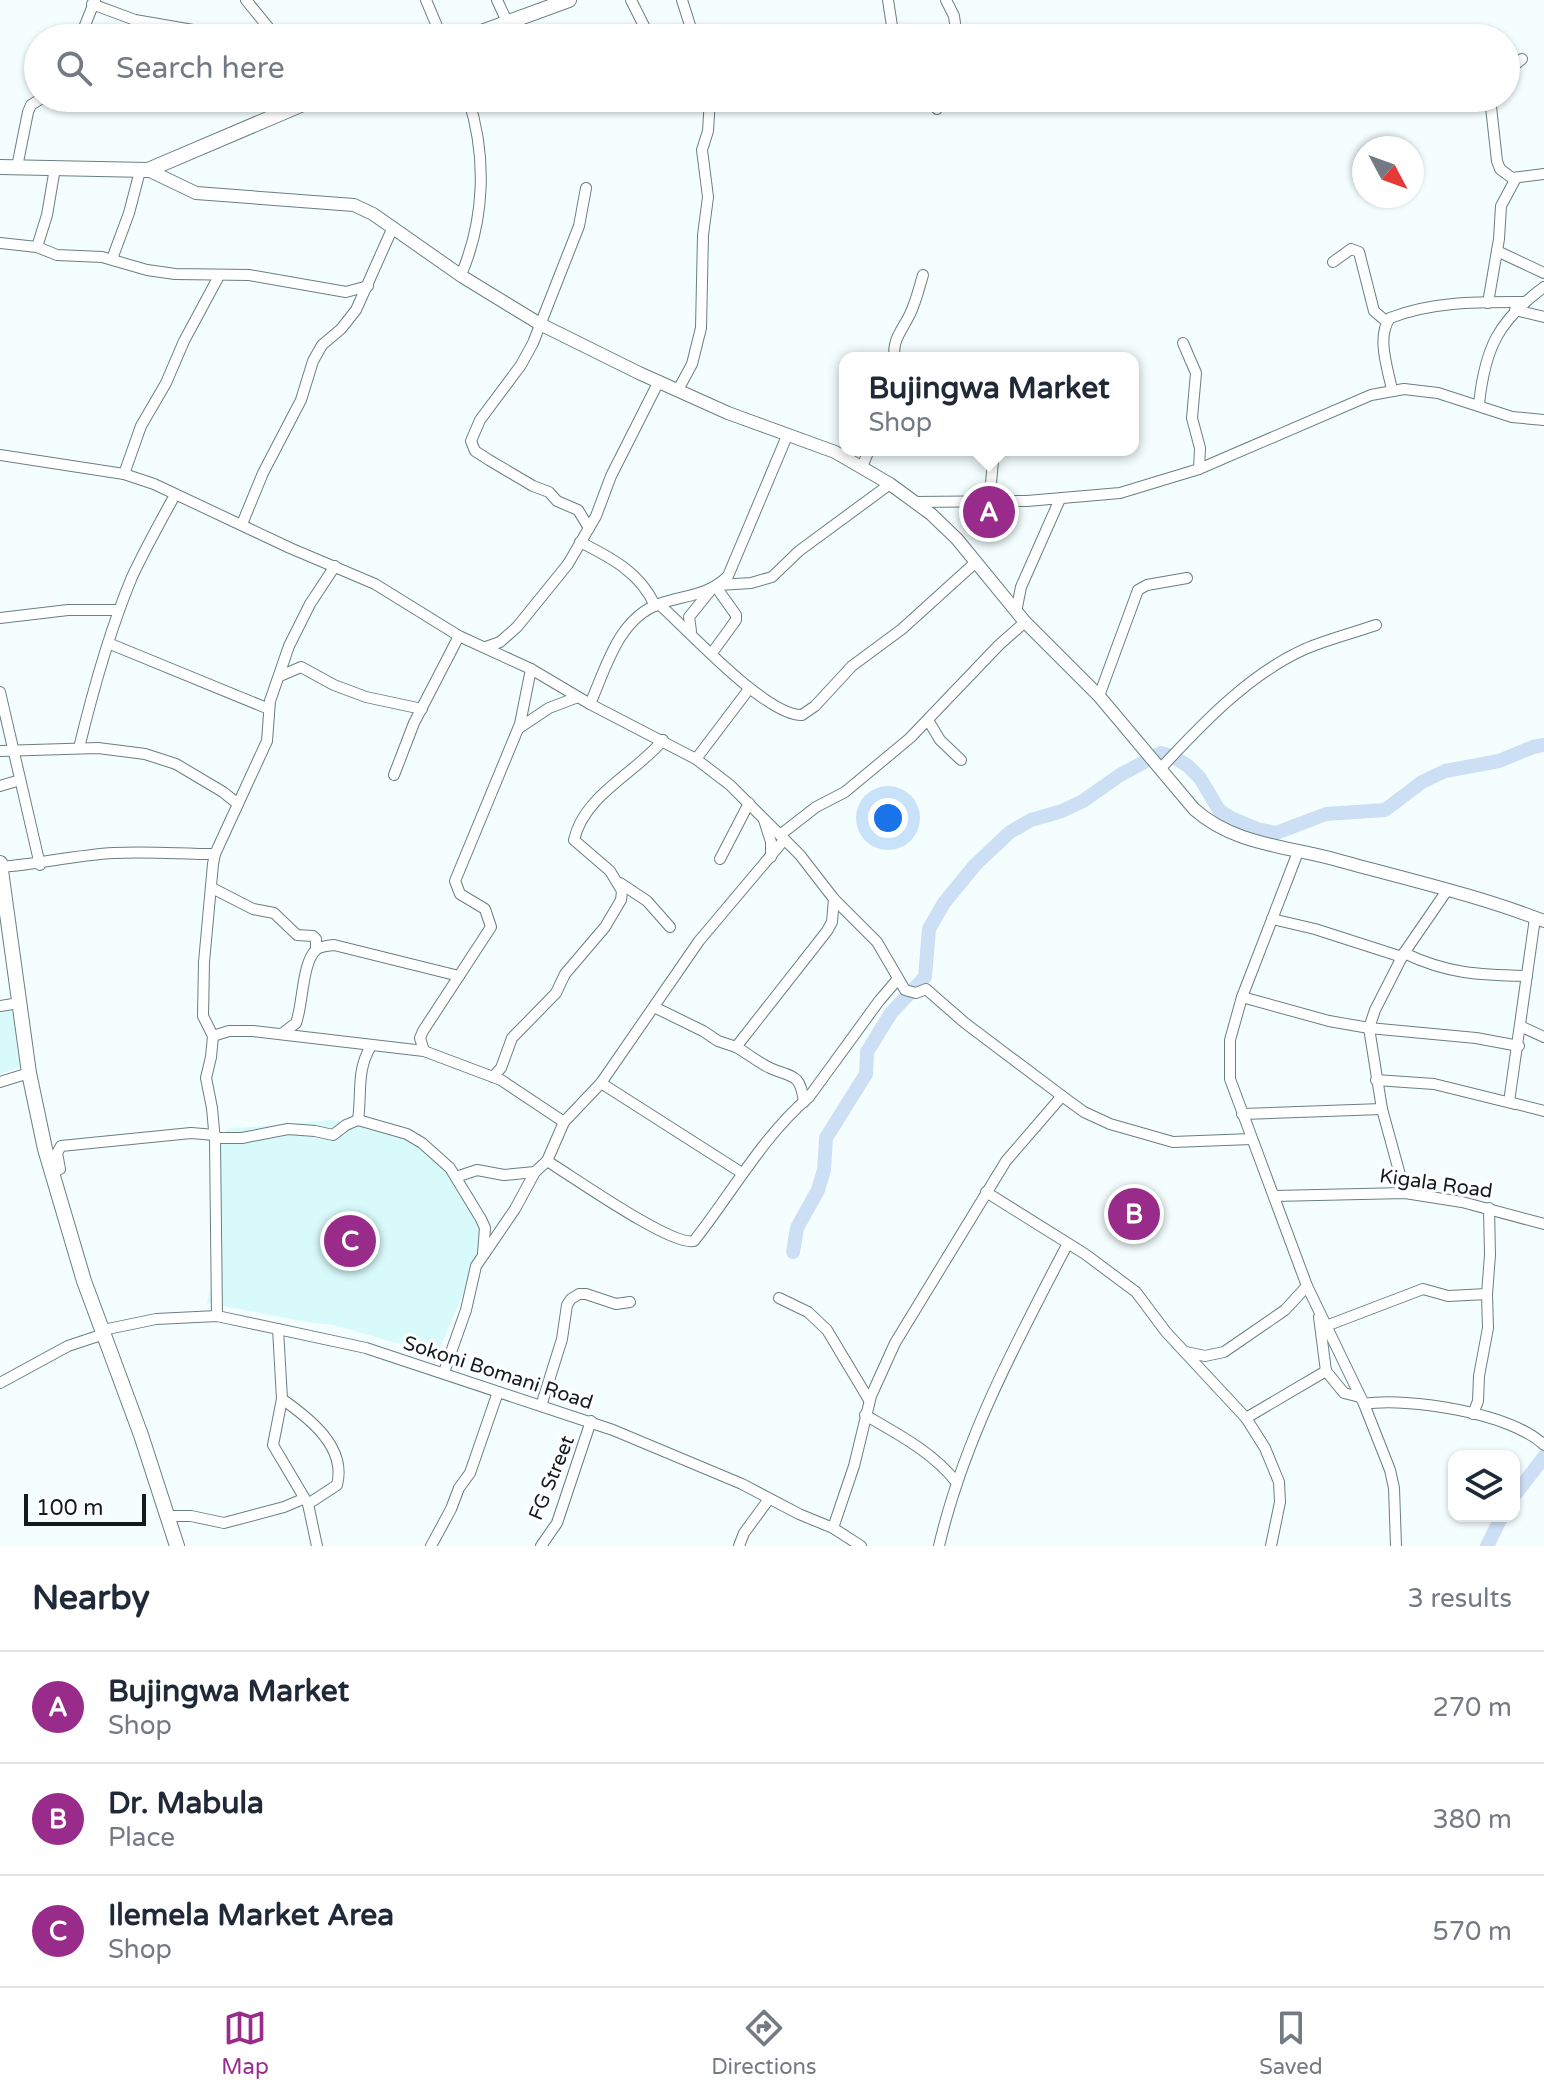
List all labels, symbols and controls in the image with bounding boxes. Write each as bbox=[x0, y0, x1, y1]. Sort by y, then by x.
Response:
search box bbox=[24, 24, 1520, 112]
icon: search bbox=[52, 46, 96, 90]
text: Search here bbox=[116, 50, 285, 87]
north arrow bbox=[1352, 136, 1424, 208]
popup bbox=[839, 352, 1139, 456]
text: Bujingwa Market bbox=[868, 370, 1110, 407]
text: Shop bbox=[868, 407, 932, 438]
pin: A bbox=[963, 482, 1015, 542]
your location bbox=[868, 798, 908, 838]
street label: Kigala Road bbox=[1378, 1164, 1494, 1204]
pin: B bbox=[1108, 1184, 1160, 1244]
pin: C bbox=[324, 1211, 376, 1271]
street label: Sokoni Bomani Road bbox=[400, 1331, 596, 1415]
street label: FG Street bbox=[524, 1432, 580, 1524]
map controls bbox=[1448, 1450, 1520, 1522]
button: layers bbox=[1448, 1450, 1520, 1522]
scale bar bbox=[24, 1490, 146, 1526]
text: 100 m bbox=[36, 1495, 103, 1521]
text: Nearby bbox=[32, 1578, 150, 1619]
text: 3 results bbox=[1407, 1583, 1512, 1614]
text: Bujingwa Market bbox=[108, 1673, 349, 1710]
text: A bbox=[48, 1692, 68, 1723]
text: 270 m bbox=[1432, 1692, 1512, 1723]
text: Shop bbox=[108, 1710, 172, 1741]
text: Dr. Mabula bbox=[108, 1785, 264, 1822]
text: B bbox=[49, 1804, 67, 1835]
text: 380 m bbox=[1432, 1804, 1512, 1835]
text: Place bbox=[108, 1822, 175, 1853]
text: Ilemela Market Area bbox=[108, 1897, 394, 1934]
text: C bbox=[49, 1916, 67, 1947]
text: 570 m bbox=[1432, 1916, 1512, 1947]
text: Shop bbox=[108, 1934, 172, 1965]
tab: Map bbox=[221, 2006, 269, 2080]
tab: Directions bbox=[711, 2006, 817, 2080]
tab: Saved bbox=[1259, 2006, 1323, 2080]

